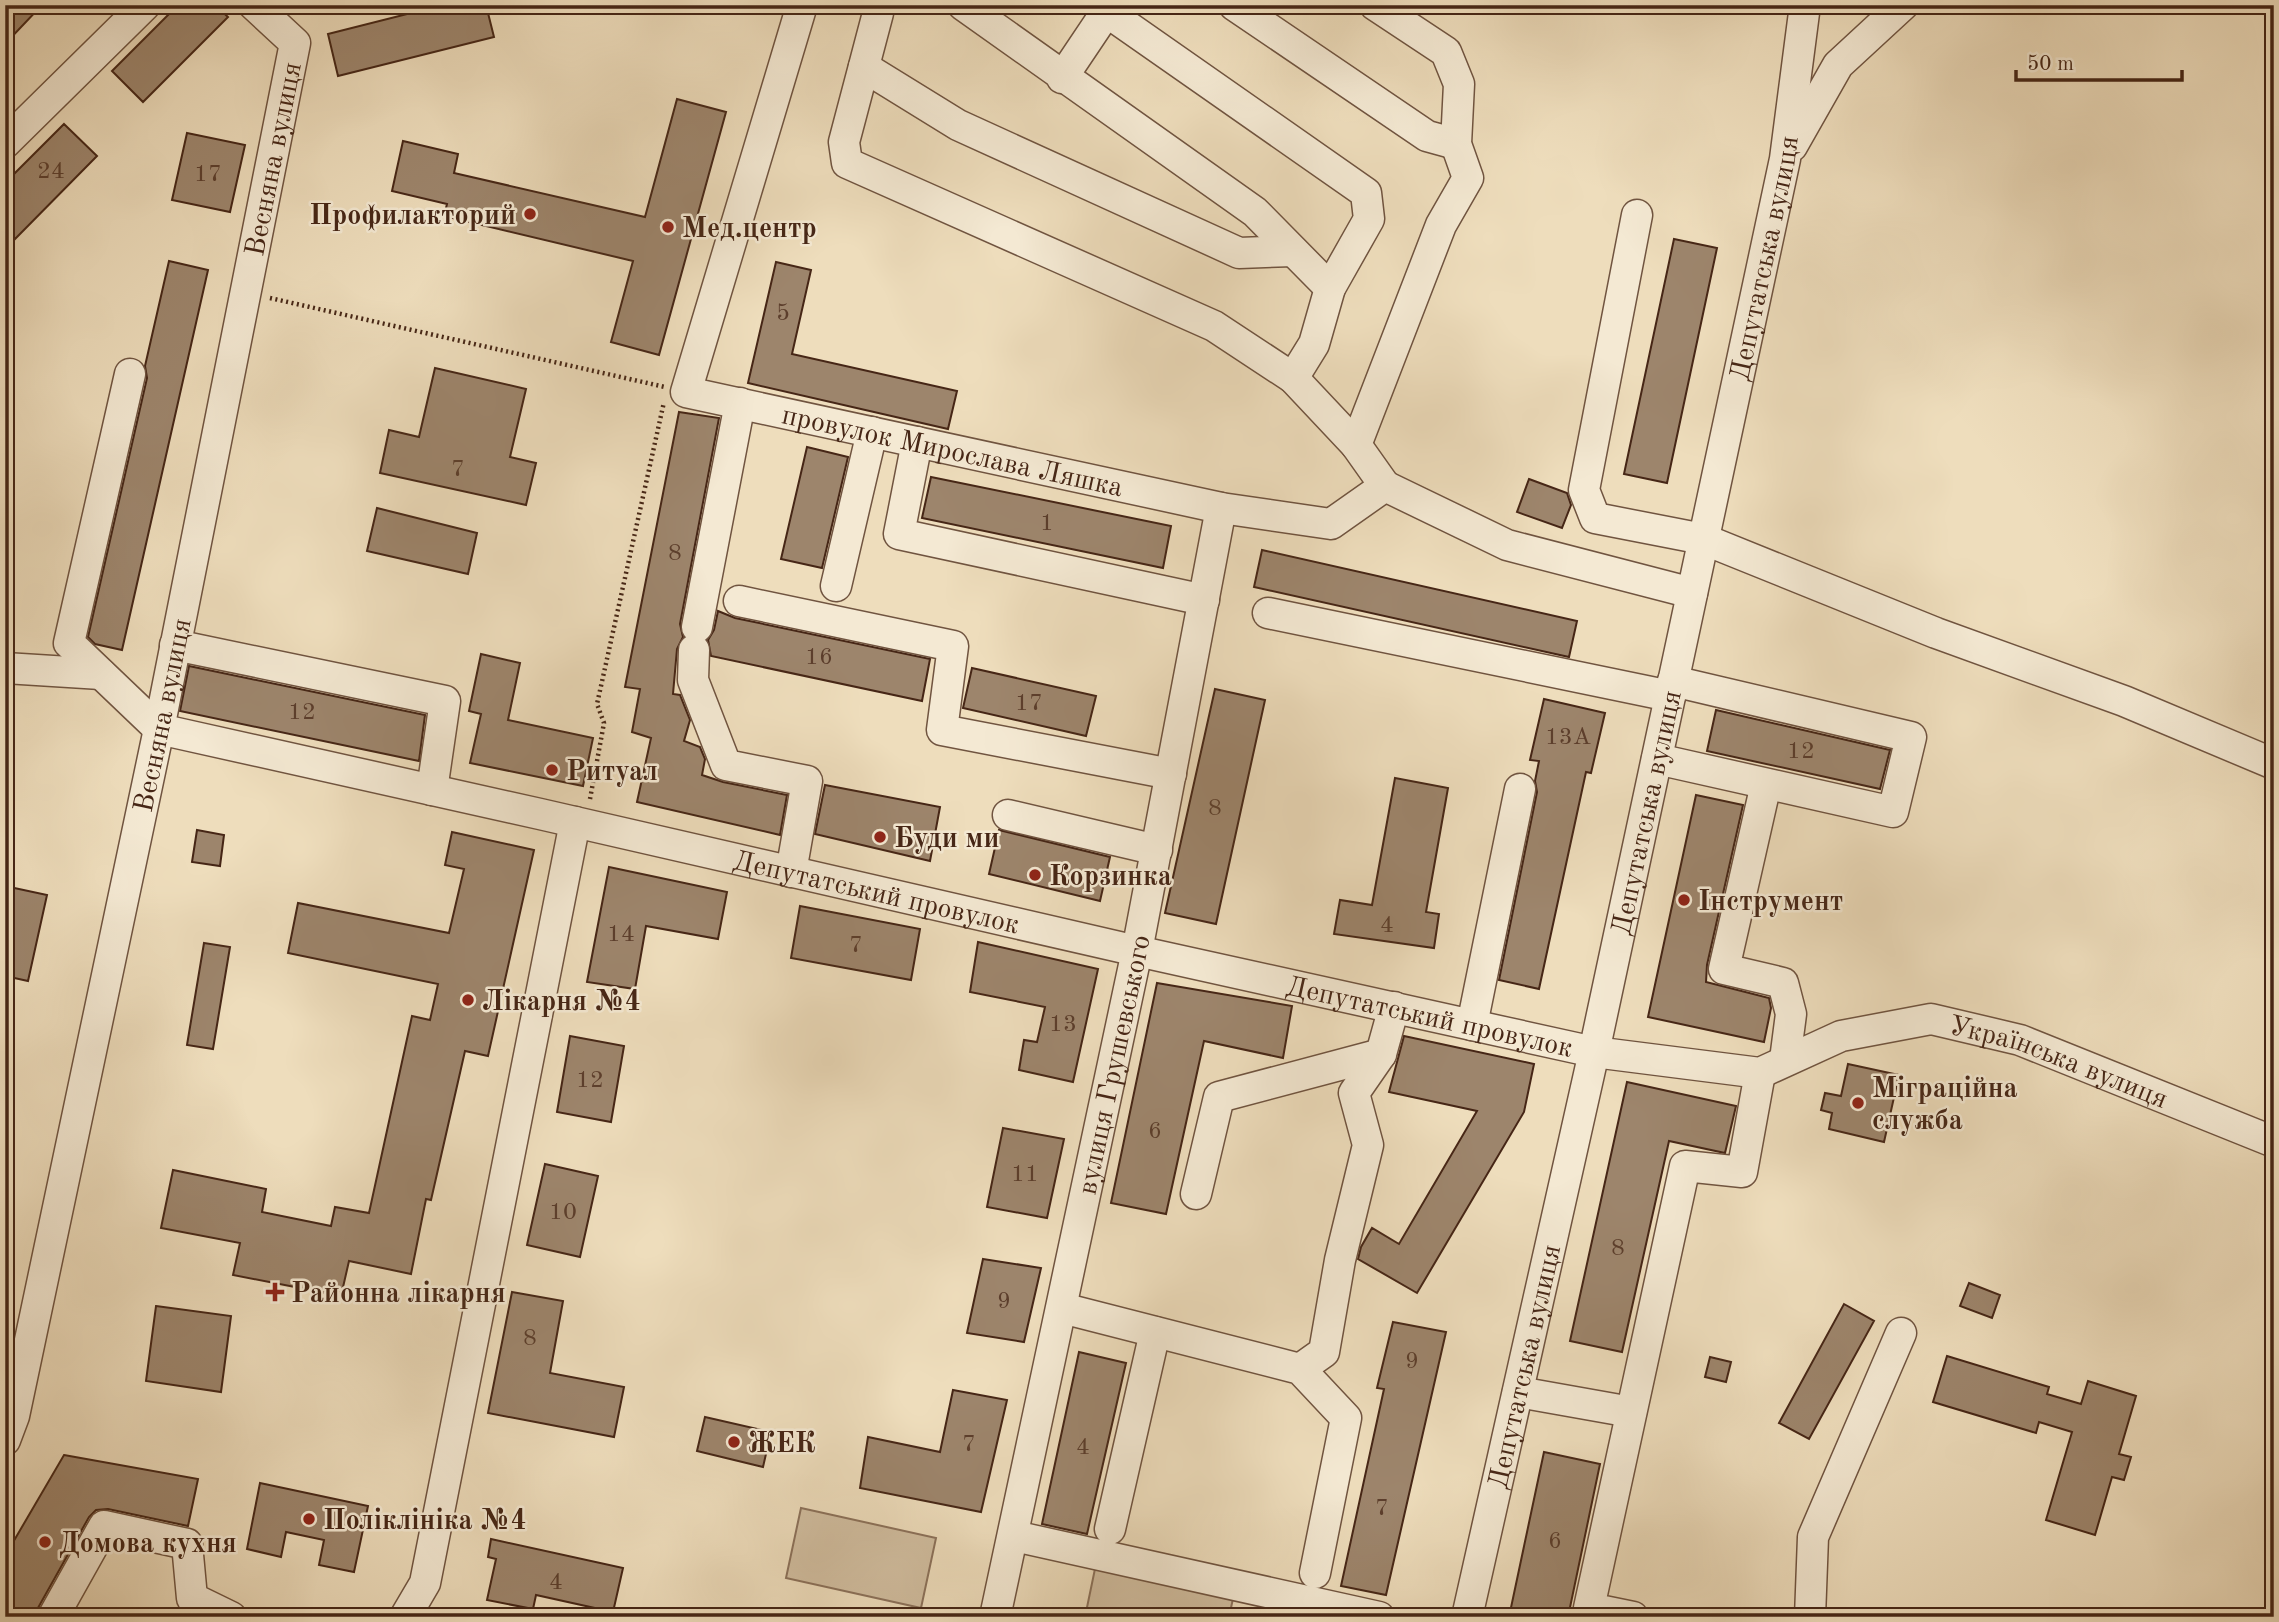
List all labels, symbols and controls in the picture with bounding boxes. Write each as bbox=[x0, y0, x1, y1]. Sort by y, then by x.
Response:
scale bar bbox=[2016, 38, 2183, 82]
text: 50 m bbox=[2027, 54, 2074, 75]
street label: Весняна вулиця bbox=[242, 60, 308, 259]
street label: Депутатська вулиця bbox=[1727, 134, 1805, 384]
house number: 24 bbox=[37, 160, 65, 184]
house number: 17 bbox=[194, 163, 222, 187]
place label: Профилакторий bbox=[309, 203, 516, 231]
marker: Профилакторий bbox=[522, 206, 538, 222]
place label: Мед.центр bbox=[682, 216, 817, 244]
marker: Мед.центр bbox=[660, 219, 676, 235]
house number: 5 bbox=[776, 302, 790, 326]
street label: провулок Мирослава Ляшка bbox=[779, 402, 1125, 503]
house number: 7 bbox=[451, 458, 465, 482]
house number: 1 bbox=[1040, 512, 1054, 536]
house number: 8 bbox=[668, 542, 682, 566]
street label: Весняна вулиця bbox=[131, 616, 198, 815]
house number: 16 bbox=[805, 646, 833, 670]
street label: Депутатська вулиця bbox=[1608, 688, 1688, 938]
house number: 17 bbox=[1015, 692, 1043, 716]
house number: 12 bbox=[288, 701, 316, 725]
house number: 13А bbox=[1545, 726, 1591, 750]
house number: 12 bbox=[1787, 740, 1815, 764]
place label: Ритуал bbox=[566, 759, 658, 787]
marker: Ритуал bbox=[544, 762, 560, 778]
house number: 8 bbox=[1208, 797, 1222, 821]
place label: Буди ми bbox=[894, 826, 1000, 854]
marker: Буди ми bbox=[872, 829, 888, 845]
street label: Депутатський провулок bbox=[730, 848, 1022, 941]
place label: Корзинка bbox=[1049, 863, 1172, 892]
marker: Корзинка bbox=[1027, 867, 1043, 883]
place label: Інструмент bbox=[1698, 889, 1843, 917]
marker: Інструмент bbox=[1676, 892, 1692, 908]
house number: 4 bbox=[1380, 914, 1394, 938]
house number: 14 bbox=[607, 923, 635, 947]
street label: вулиця Грушевського bbox=[1074, 933, 1157, 1197]
house number: 7 bbox=[849, 934, 863, 958]
street label: Депутатський провулок bbox=[1283, 973, 1575, 1064]
place label: Лікарня №4 bbox=[482, 988, 641, 1017]
marker: Лікарня №4 bbox=[460, 992, 476, 1008]
house number: 13 bbox=[1049, 1013, 1077, 1037]
street label: Українська вулиця bbox=[1946, 1013, 2171, 1115]
house number: 12 bbox=[576, 1069, 604, 1093]
place label: Міграційна служба bbox=[1872, 1075, 2018, 1136]
marker: Міграційна служба bbox=[1850, 1095, 1866, 1111]
house number: 6 bbox=[1148, 1120, 1162, 1144]
house number: 11 bbox=[1011, 1163, 1039, 1187]
house number: 10 bbox=[549, 1201, 577, 1225]
house number: 8 bbox=[1611, 1237, 1625, 1261]
street label: Депутатська вулиця bbox=[1485, 1242, 1567, 1492]
place label: Районна лікарня bbox=[291, 1280, 506, 1309]
marker: Районна лікарня bbox=[265, 1282, 285, 1302]
house number: 9 bbox=[997, 1290, 1011, 1314]
house number: 8 bbox=[523, 1327, 537, 1351]
house number: 9 bbox=[1405, 1350, 1419, 1374]
place label: ЖЕК bbox=[748, 1430, 816, 1459]
house number: 7 bbox=[962, 1433, 976, 1457]
marker: ЖЕК bbox=[726, 1434, 742, 1450]
house number: 4 bbox=[1076, 1436, 1090, 1460]
house number: 7 bbox=[1375, 1497, 1389, 1521]
place label: Поліклініка №4 bbox=[323, 1507, 527, 1536]
marker: Поліклініка №4 bbox=[301, 1511, 317, 1527]
house number: 6 bbox=[1548, 1530, 1562, 1554]
place label: Домова кухня bbox=[59, 1531, 237, 1559]
marker: Домова кухня bbox=[37, 1534, 53, 1550]
house number: 4 bbox=[549, 1571, 563, 1595]

